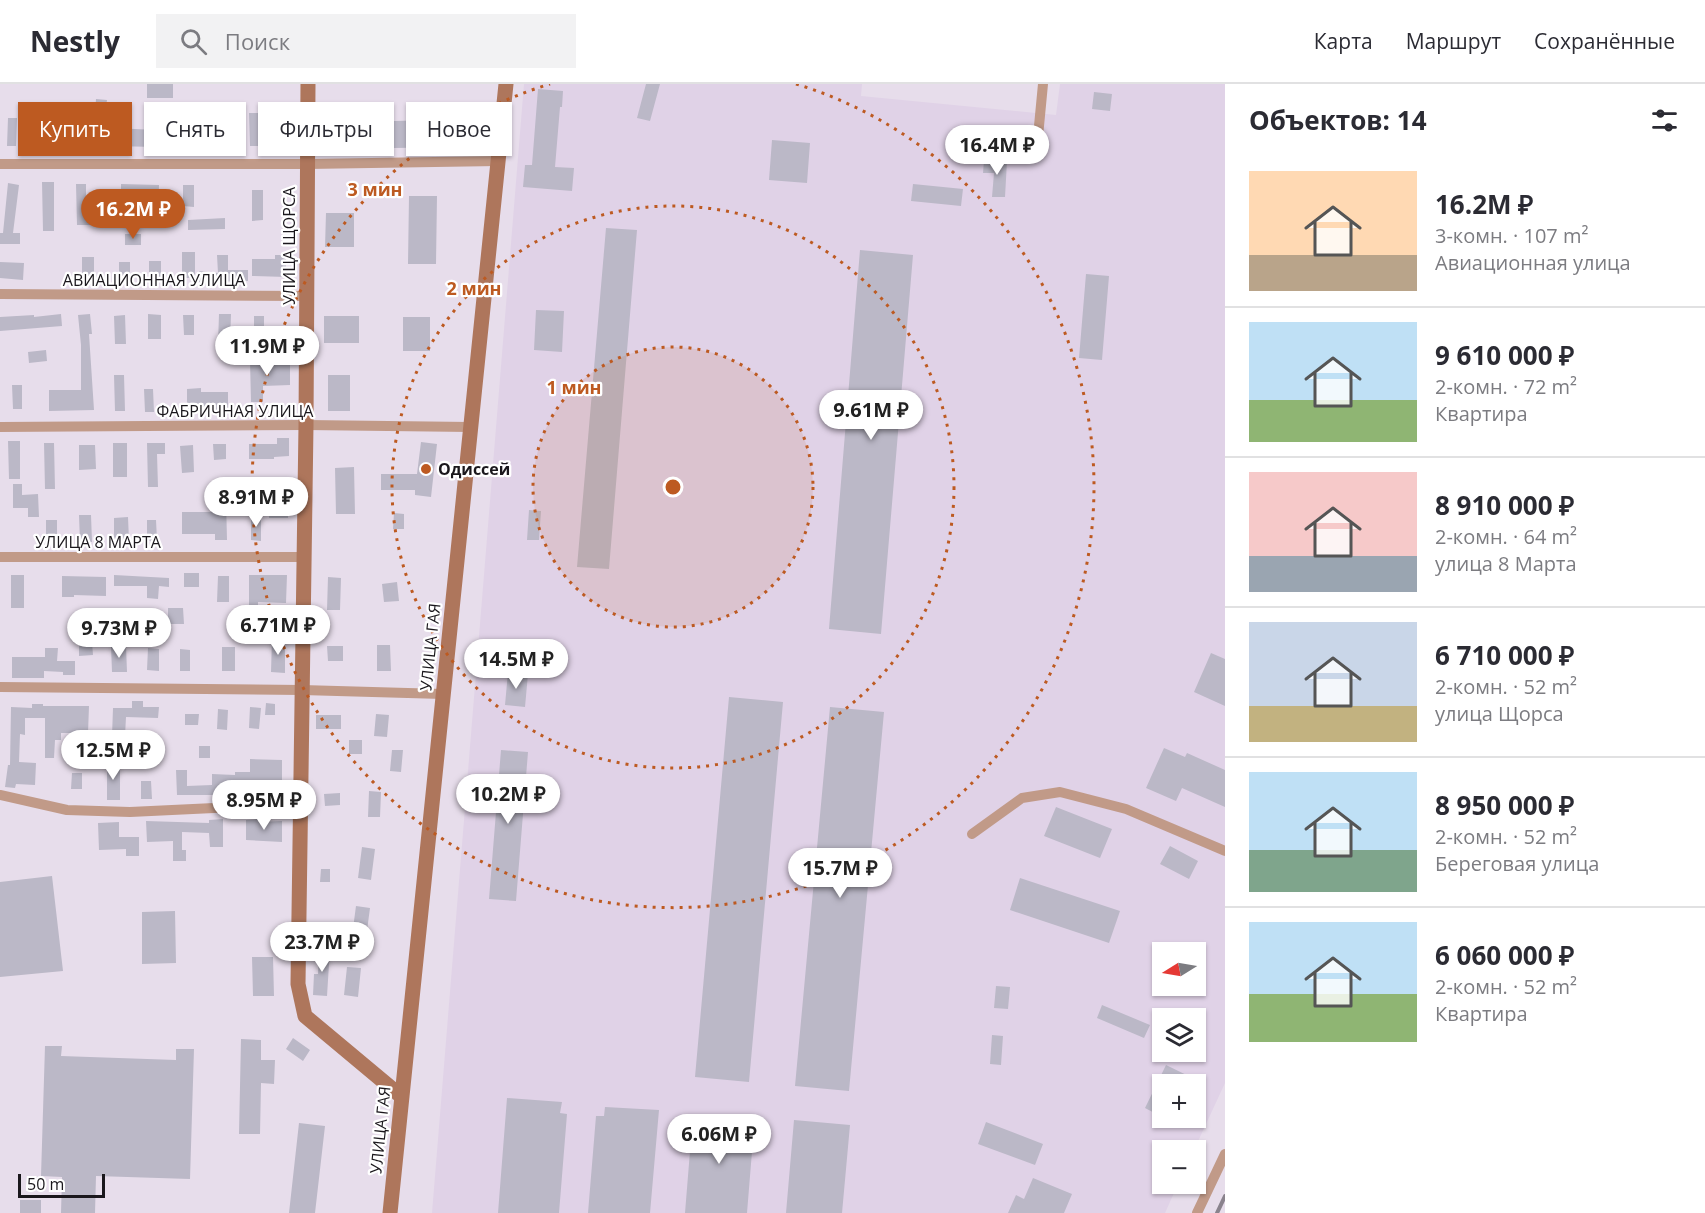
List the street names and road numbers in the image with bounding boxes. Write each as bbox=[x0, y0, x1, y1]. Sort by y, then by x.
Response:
street label: УЛИЦА ЩОРСА bbox=[278, 186, 300, 305]
street label: АВИАЦИОННАЯ УЛИЦА bbox=[63, 269, 246, 291]
street label: ФАБРИЧНАЯ УЛИЦА bbox=[157, 400, 314, 422]
street label: УЛИЦА 8 МАРТА bbox=[35, 531, 162, 553]
street label: УЛИЦА ГАЯ bbox=[414, 602, 446, 692]
street label: УЛИЦА ГАЯ bbox=[364, 1085, 396, 1175]

